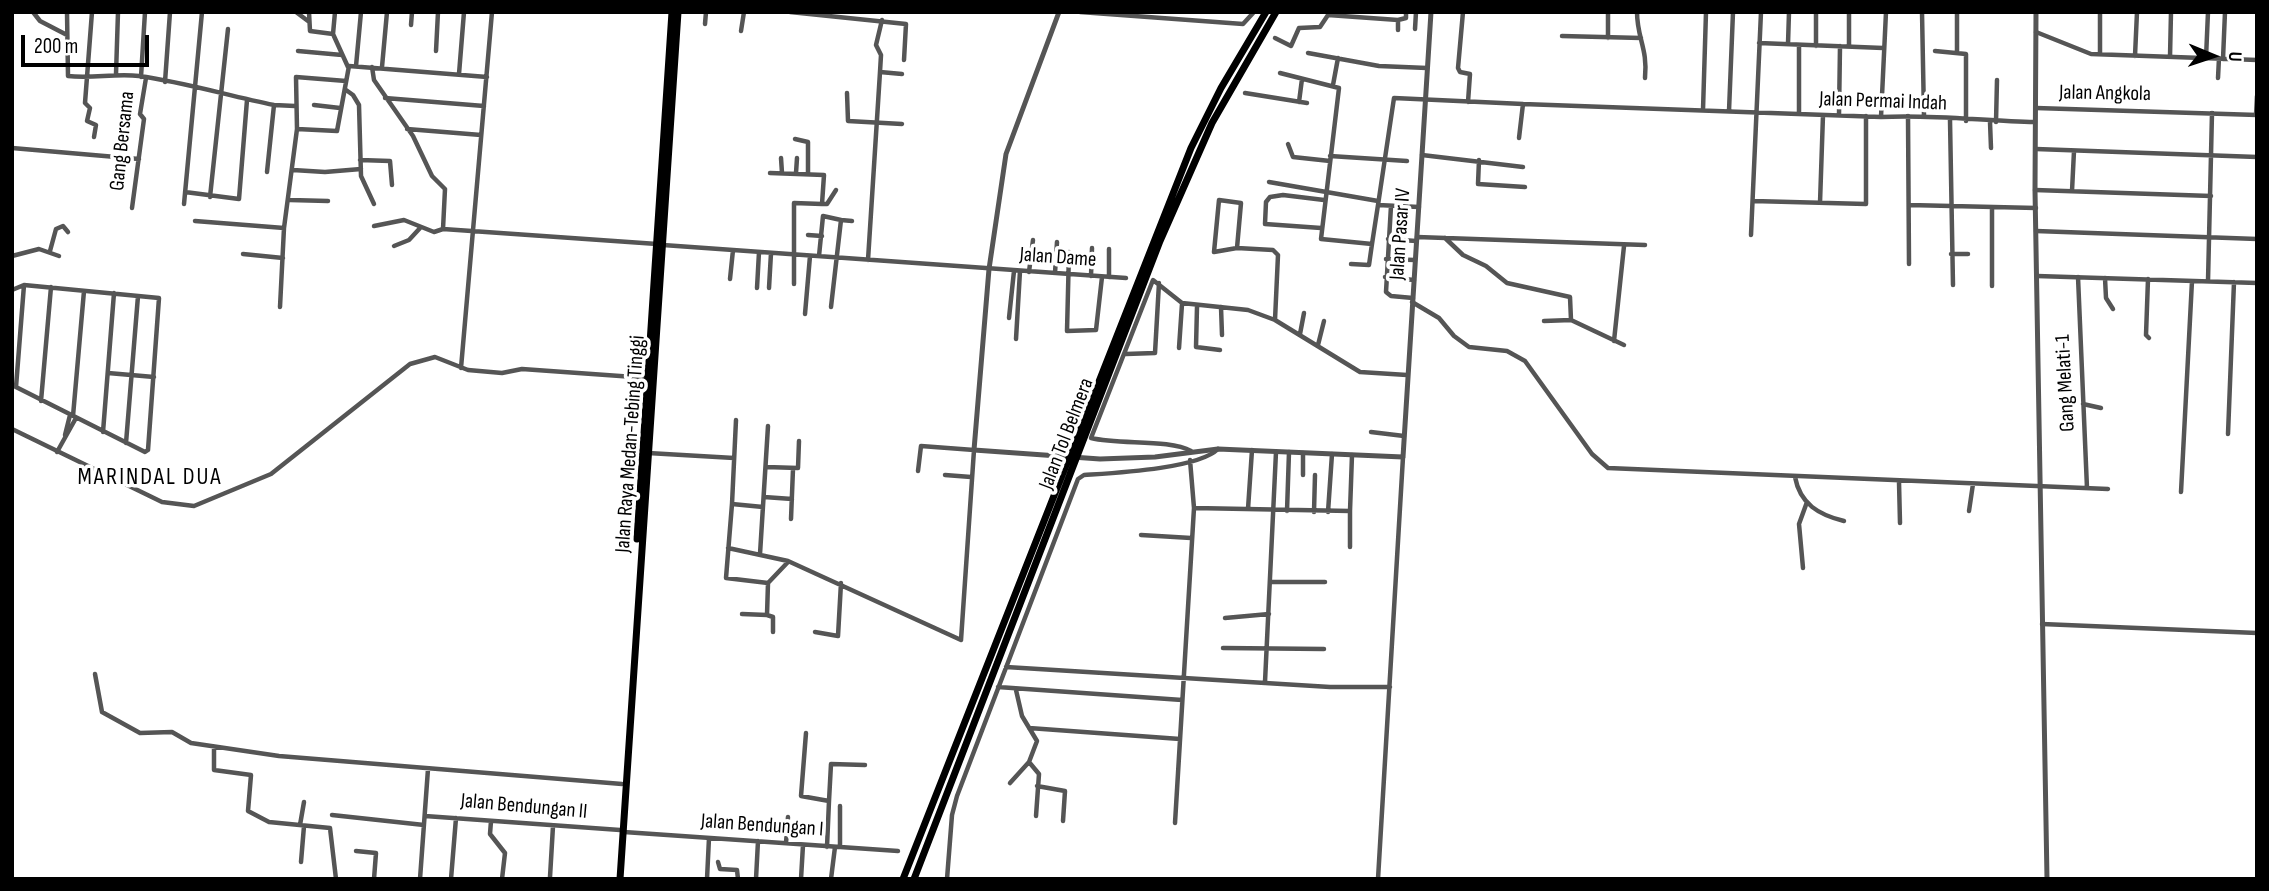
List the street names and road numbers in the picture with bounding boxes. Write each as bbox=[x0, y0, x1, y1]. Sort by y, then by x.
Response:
street label: Jalan Angkola bbox=[2059, 81, 2151, 107]
street label: Jalan Permai Indah bbox=[1819, 87, 1947, 117]
street label: Gang Bersama bbox=[105, 90, 141, 192]
street label: Jalan Pasar IV bbox=[1385, 187, 1417, 281]
street label: Jalan Dame bbox=[1019, 243, 1097, 273]
street label: Gang Melati-1 bbox=[2051, 334, 2081, 432]
street label: Jalan Raya Medan-Tebing Tinggi bbox=[611, 335, 651, 553]
street label: Jalan Tol Belmera bbox=[1034, 375, 1100, 493]
street label: Jalan Bendungan II bbox=[460, 789, 588, 825]
street label: Jalan Bendungan I bbox=[700, 809, 824, 843]

